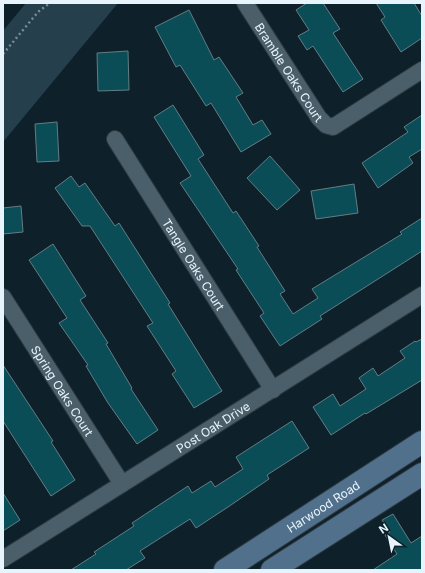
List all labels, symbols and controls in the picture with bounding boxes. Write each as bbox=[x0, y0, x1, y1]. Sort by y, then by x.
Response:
street label: Bramble Oaks Court bbox=[252, 20, 326, 125]
street label: Tangle Oaks Court bbox=[159, 216, 228, 313]
street label: Spring Oaks Court bbox=[28, 343, 97, 439]
street label: Post Oak Drive bbox=[173, 398, 252, 456]
street label: Harwood Road bbox=[284, 477, 362, 535]
north arrow bbox=[369, 517, 409, 557]
text: N bbox=[376, 520, 391, 537]

